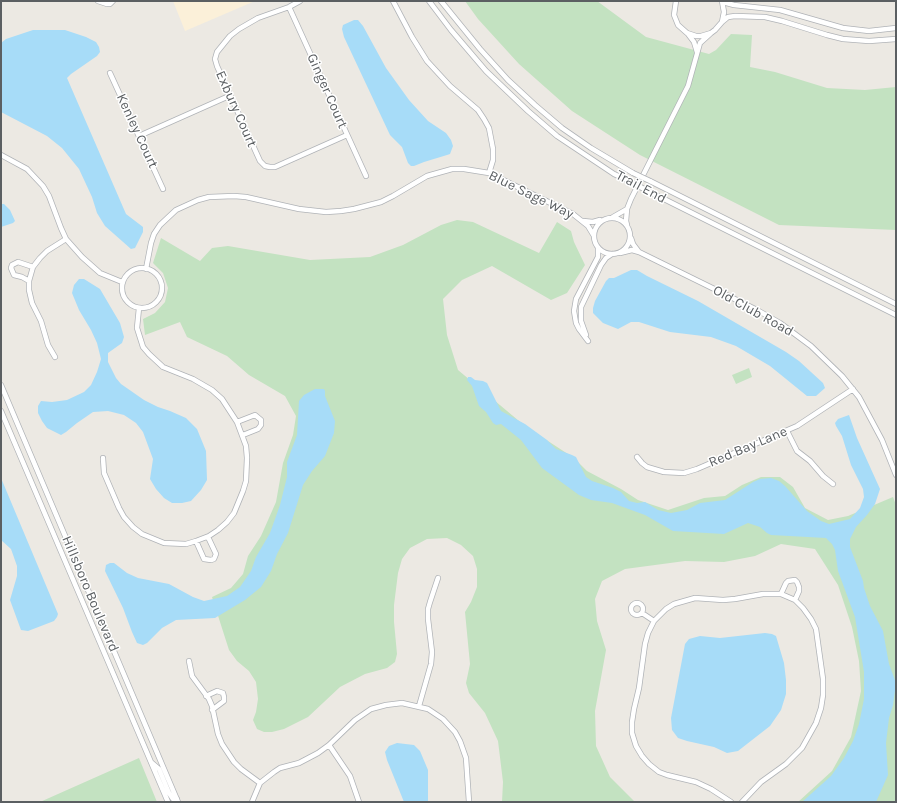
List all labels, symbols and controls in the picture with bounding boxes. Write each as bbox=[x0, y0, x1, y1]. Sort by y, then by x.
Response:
street label: Ginger Court bbox=[303, 51, 351, 131]
street label: Exbury Court bbox=[212, 68, 260, 150]
street label: Kenley Court bbox=[112, 91, 162, 171]
street label: Blue Sage Way bbox=[486, 167, 576, 223]
street label: Trail End bbox=[613, 167, 669, 207]
street label: Old Club Road bbox=[710, 282, 796, 340]
street label: Red Bay Lane bbox=[706, 423, 790, 471]
street label: Hillsboro Boulevard bbox=[58, 533, 122, 655]

